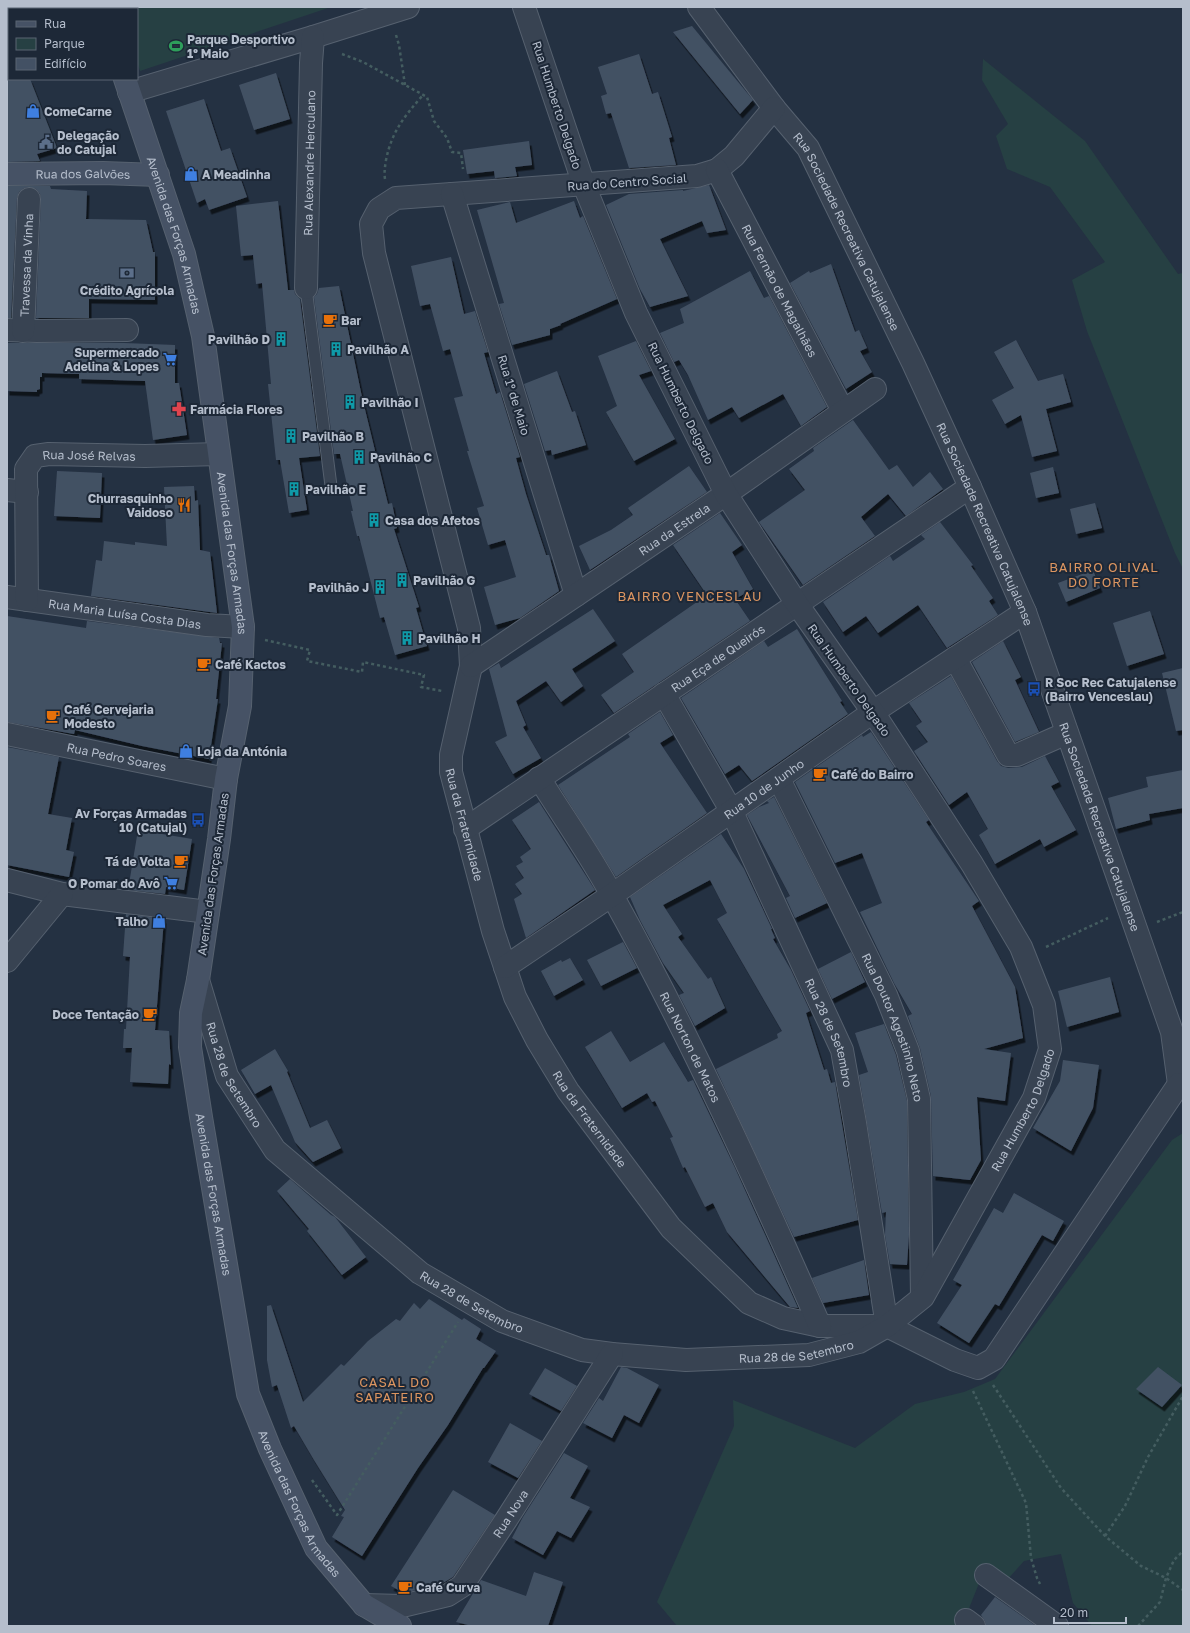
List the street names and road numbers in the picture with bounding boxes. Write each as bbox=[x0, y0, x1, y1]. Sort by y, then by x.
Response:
street label: Rua Humberto Delgado bbox=[529, 39, 585, 171]
street label: Rua Alexandre Herculano bbox=[300, 90, 318, 236]
street label: Rua Sociedade Recreativa Catujalense bbox=[790, 129, 903, 333]
street label: Avenida das Forças Armadas bbox=[144, 154, 205, 316]
street label: Rua dos Galvões bbox=[35, 165, 131, 181]
street label: Rua do Centro Social bbox=[567, 170, 687, 194]
street label: Travessa da Vinha bbox=[16, 213, 36, 317]
street label: Rua Fernão de Magalhães bbox=[739, 221, 821, 360]
street label: Rua Humberto Delgado bbox=[645, 339, 717, 467]
street label: Rua 1º de Maio bbox=[495, 353, 533, 437]
street label: Rua Sociedade Recreativa Catujalense bbox=[934, 420, 1037, 627]
street label: Rua José Relvas bbox=[41, 446, 136, 463]
street label: Avenida das Forças Armadas bbox=[214, 471, 251, 635]
street label: Rua da Estrela bbox=[636, 500, 713, 558]
street label: Rua Maria Luísa Costa Dias bbox=[47, 595, 202, 632]
street label: Rua Eça de Queirós bbox=[668, 621, 767, 695]
street label: Rua Humberto Delgado bbox=[804, 621, 894, 739]
street label: Rua Sociedade Recreativa Catujalense bbox=[1057, 720, 1144, 933]
street label: Rua Pedro Soares bbox=[66, 739, 168, 774]
street label: Rua 10 de Junho bbox=[720, 755, 807, 822]
street label: Rua da Fraternidade bbox=[443, 766, 487, 883]
street label: Avenida das Forças Armadas bbox=[194, 792, 232, 956]
street label: Rua Doutor Agostinho Neto bbox=[859, 951, 927, 1103]
street label: Rua 28 de Setembro bbox=[802, 976, 856, 1088]
street label: Rua Norton de Matos bbox=[657, 989, 724, 1105]
street label: Rua 28 de Setembro bbox=[204, 1020, 266, 1130]
street label: Rua Humberto Delgado bbox=[987, 1046, 1057, 1174]
street label: Rua da Fraternidade bbox=[550, 1068, 630, 1170]
street label: Avenida das Forças Armadas bbox=[193, 1112, 235, 1277]
street label: Rua 28 de Setembro bbox=[417, 1267, 526, 1336]
street label: Rua 28 de Setembro bbox=[738, 1336, 855, 1365]
street label: Avenida das Forças Armadas bbox=[256, 1428, 344, 1580]
street label: Rua Nova bbox=[489, 1487, 531, 1540]

